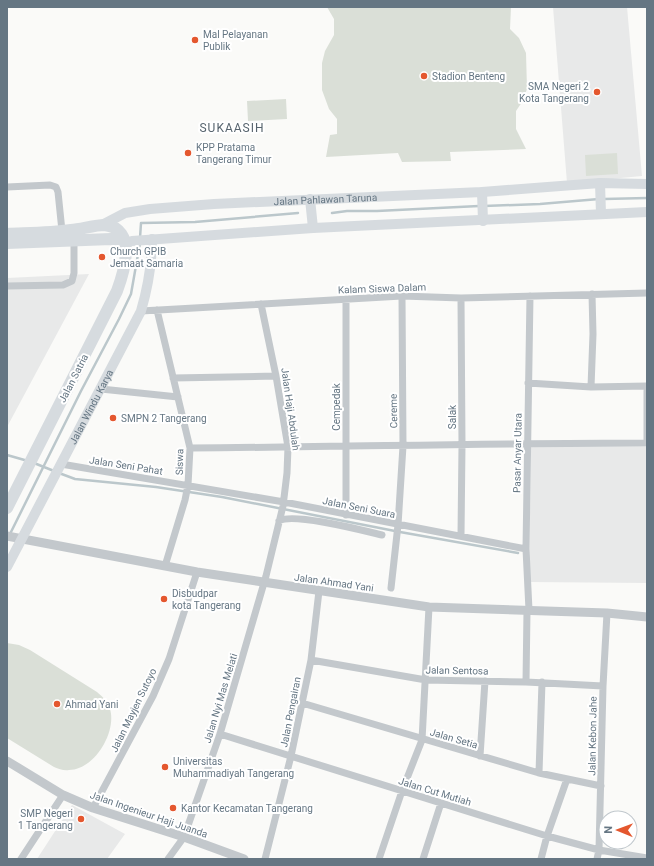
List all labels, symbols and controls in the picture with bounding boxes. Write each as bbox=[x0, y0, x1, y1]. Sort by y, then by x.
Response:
place label: Mal Pelayanan Publik bbox=[203, 29, 268, 52]
marker: Mal Pelayanan Publik bbox=[190, 35, 200, 45]
marker: Stadion Benteng bbox=[419, 71, 429, 81]
place label: Stadion Benteng bbox=[432, 71, 505, 82]
place label: SMA Negeri 2 Kota Tangerang bbox=[519, 81, 589, 104]
marker: SMA Negeri 2 Kota Tangerang bbox=[592, 87, 602, 97]
district label: SUKAASIH bbox=[199, 121, 265, 135]
place label: KPP Pratama Tangerang Timur bbox=[196, 142, 272, 165]
marker: KPP Pratama Tangerang Timur bbox=[183, 148, 193, 158]
street label: Jalan Pahlawan Taruna bbox=[273, 192, 377, 207]
place label: Church GPIB Jemaat Samaria bbox=[110, 246, 183, 269]
marker: Church GPIB Jemaat Samaria bbox=[97, 252, 107, 262]
street label: Kalam Siswa Dalam bbox=[338, 281, 427, 296]
street label: Jalan Satria bbox=[57, 352, 90, 404]
street label: Jalan Haji Abdulah bbox=[279, 367, 302, 451]
street label: Jalan Windu Karya bbox=[67, 368, 115, 446]
street label: Cempedak bbox=[331, 382, 342, 431]
street label: Cereme bbox=[388, 394, 399, 428]
street label: Salak bbox=[447, 404, 458, 429]
marker: SMPN 2 Tangerang bbox=[108, 413, 118, 423]
place label: SMPN 2 Tangerang bbox=[121, 413, 207, 424]
street label: Pasar Anyar Utara bbox=[511, 413, 524, 493]
street label: Siswa bbox=[174, 449, 185, 475]
street label: Jalan Seni Pahat bbox=[88, 454, 164, 477]
street label: Jalan Seni Suara bbox=[322, 495, 396, 520]
street label: Jalan Ahmad Yani bbox=[293, 571, 374, 594]
place label: Disbudpar kota Tangerang bbox=[172, 588, 241, 611]
marker: Disbudpar kota Tangerang bbox=[159, 594, 169, 604]
street label: Jalan Nyi Mas Melati bbox=[202, 652, 239, 744]
street label: Jalan Sentosa bbox=[425, 664, 489, 677]
street label: Jalan Mayjen Sutoyo bbox=[108, 666, 159, 754]
street label: Jalan Pengairan bbox=[278, 676, 303, 748]
street label: Jalan Kebon Jahe bbox=[586, 696, 599, 776]
marker: Ahmad Yani bbox=[52, 699, 62, 709]
place label: Ahmad Yani bbox=[65, 699, 118, 710]
street label: Jalan Setia bbox=[429, 726, 479, 751]
place label: Universitas Muhammadiyah Tangerang bbox=[173, 756, 294, 779]
marker: Universitas Muhammadiyah Tangerang bbox=[160, 762, 170, 772]
street label: Jalan Cut Mutiah bbox=[397, 775, 473, 808]
street label: Jalan Ingenieur Haji Juanda bbox=[89, 789, 209, 840]
marker: Kantor Kecamatan Tangerang bbox=[168, 803, 178, 813]
place label: Kantor Kecamatan Tangerang bbox=[181, 803, 313, 814]
place label: SMP Negeri 1 Tangerang bbox=[18, 808, 73, 831]
north arrow bbox=[598, 810, 638, 850]
marker: SMP Negeri 1 Tangerang bbox=[76, 814, 86, 824]
text: N bbox=[602, 826, 615, 834]

